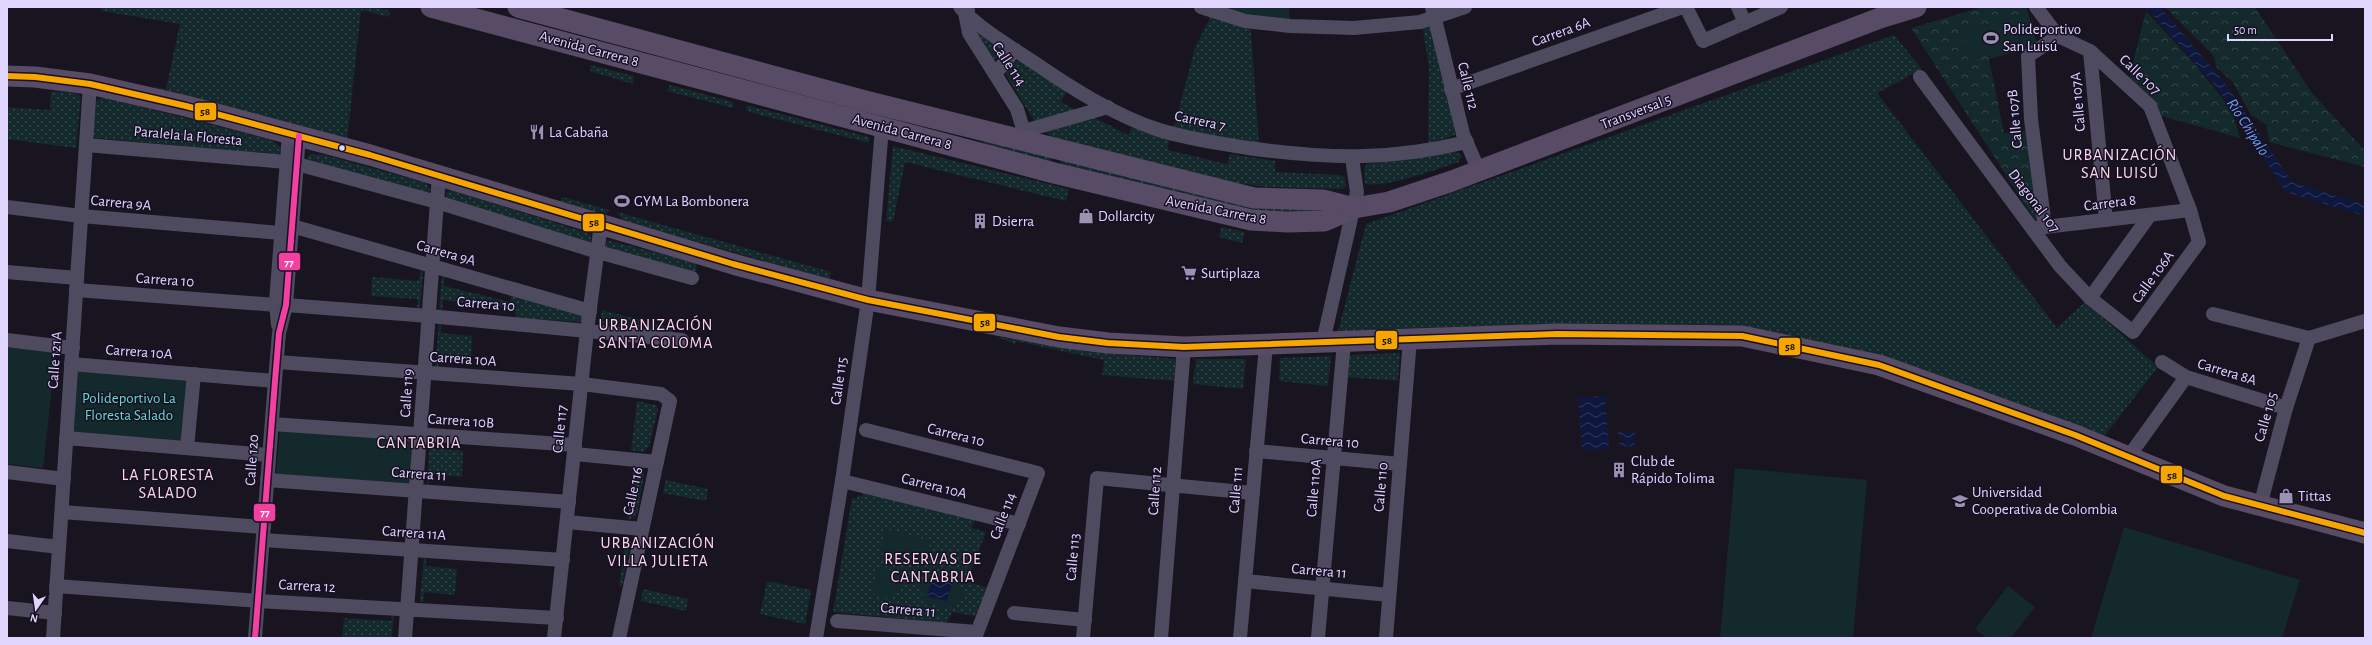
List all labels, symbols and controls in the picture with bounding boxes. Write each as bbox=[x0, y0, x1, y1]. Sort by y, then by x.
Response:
street label: Carrera 6A bbox=[1530, 14, 1593, 49]
scale bar bbox=[2228, 16, 2332, 42]
place label: Polideportivo San Luisú bbox=[2003, 22, 2081, 54]
text: 50 m bbox=[2234, 24, 2257, 36]
street label: Avenida Carrera 8 bbox=[538, 29, 640, 69]
sports icon: Polideportivo San Luisú bbox=[1982, 29, 2000, 47]
street label: Calle 114 bbox=[989, 39, 1029, 89]
street label: Calle 107 bbox=[2116, 52, 2164, 98]
street label: Calle 112 bbox=[1455, 61, 1481, 112]
street label: Calle 107A bbox=[2068, 71, 2088, 132]
street label: Calle 107B bbox=[2005, 89, 2025, 149]
street label: Transversal 5 bbox=[1599, 92, 1673, 132]
water label: Río Chipalo bbox=[2223, 96, 2272, 159]
line badge: 58 bbox=[194, 102, 217, 121]
text: 58 bbox=[200, 106, 210, 117]
street label: Carrera 7 bbox=[1173, 108, 1227, 134]
street label: Avenida Carrera 8 bbox=[851, 112, 953, 152]
restaurant icon: La Cabaña bbox=[528, 123, 546, 141]
street label: Paralela la Floresta bbox=[133, 124, 243, 148]
place label: La Cabaña bbox=[549, 125, 609, 140]
unlabelled marker bbox=[337, 143, 347, 153]
district label: URBANIZACIÓN SAN LUISÚ bbox=[2063, 145, 2177, 181]
street label: Diagonal 107 bbox=[2005, 167, 2063, 235]
sports icon: GYM La Bombonera bbox=[613, 192, 631, 210]
street label: Carrera 8 bbox=[2083, 192, 2137, 214]
street label: Carrera 9A bbox=[90, 193, 152, 213]
street label: Avenida Carrera 8 bbox=[1164, 193, 1268, 227]
place label: GYM La Bombonera bbox=[634, 194, 749, 209]
shop icon: Dollarcity bbox=[1077, 207, 1095, 225]
place label: Dollarcity bbox=[1098, 209, 1155, 224]
building icon: Dsierra bbox=[971, 212, 989, 230]
line badge: 58 bbox=[582, 213, 605, 232]
place label: Dsierra bbox=[992, 214, 1034, 229]
text: 58 bbox=[589, 217, 599, 228]
street label: Carrera 9A bbox=[415, 237, 478, 269]
street label: Calle 106A bbox=[2129, 248, 2177, 306]
line badge: 77 bbox=[278, 252, 301, 271]
text: 77 bbox=[284, 257, 294, 268]
supermarket icon: Surtiplaza bbox=[1180, 264, 1198, 282]
place label: Surtiplaza bbox=[1201, 266, 1260, 281]
street label: Carrera 10 bbox=[135, 270, 195, 290]
street label: Carrera 10 bbox=[456, 294, 516, 314]
line badge: 58 bbox=[973, 313, 996, 332]
district label: URBANIZACIÓN SANTA COLOMA bbox=[599, 315, 713, 351]
text: 58 bbox=[980, 317, 990, 328]
line badge: 58 bbox=[1375, 330, 1398, 350]
street label: Calle 121A bbox=[46, 331, 65, 389]
text: 58 bbox=[1382, 335, 1392, 346]
line badge: 58 bbox=[1778, 337, 1801, 356]
text: 58 bbox=[1785, 341, 1795, 352]
street label: Carrera 10A bbox=[105, 342, 173, 362]
street label: Carrera 10A bbox=[429, 349, 497, 369]
street label: Calle 115 bbox=[828, 356, 850, 406]
street label: Carrera 8A bbox=[2196, 356, 2259, 388]
street label: Calle 119 bbox=[398, 368, 416, 418]
street label: Calle 105 bbox=[2252, 390, 2280, 444]
park label: Polideportivo La Floresta Salado bbox=[82, 391, 176, 423]
street label: Calle 117 bbox=[550, 404, 570, 454]
street label: Carrera 10B bbox=[427, 411, 495, 431]
street label: Carrera 10 bbox=[926, 421, 986, 449]
street label: Carrera 10 bbox=[1300, 431, 1360, 451]
street label: Calle 120 bbox=[243, 434, 261, 486]
district label: CANTABRIA bbox=[377, 435, 461, 451]
place label: Club de Rápido Tolima bbox=[1631, 454, 1715, 486]
street label: Calle 110A bbox=[1304, 458, 1324, 518]
street label: Calle 110 bbox=[1371, 461, 1391, 512]
building icon: Club de Rápido Tolima bbox=[1610, 461, 1628, 479]
street label: Carrera 11 bbox=[391, 465, 447, 483]
line badge: 58 bbox=[2160, 465, 2183, 484]
street label: Calle 116 bbox=[621, 466, 645, 516]
street label: Calle 112 bbox=[1146, 466, 1164, 516]
street label: Calle 111 bbox=[1226, 466, 1246, 514]
district label: LA FLORESTA SALADO bbox=[122, 467, 214, 501]
text: 58 bbox=[2167, 470, 2177, 481]
street label: Carrera 10A bbox=[900, 471, 969, 501]
place label: Universidad Cooperativa de Colombia bbox=[1972, 485, 2118, 517]
shop icon: Tittas bbox=[2277, 487, 2295, 505]
place label: Tittas bbox=[2298, 489, 2331, 504]
street label: Calle 114 bbox=[987, 490, 1019, 542]
school or university icon: Universidad Cooperativa de Colombia bbox=[1951, 492, 1969, 510]
line badge: 77 bbox=[253, 503, 276, 522]
text: 77 bbox=[260, 507, 270, 518]
street label: Carrera 11A bbox=[381, 523, 447, 543]
street label: Calle 113 bbox=[1063, 532, 1083, 582]
district label: URBANIZACIÓN VILLA JULIETA bbox=[601, 533, 715, 569]
district label: RESERVAS DE CANTABRIA bbox=[884, 551, 982, 585]
street label: Carrera 11 bbox=[1291, 561, 1347, 581]
street label: Carrera 12 bbox=[278, 577, 336, 595]
north arrow bbox=[16, 589, 56, 629]
street label: Carrera 11 bbox=[880, 600, 936, 620]
text: N bbox=[29, 612, 39, 624]

